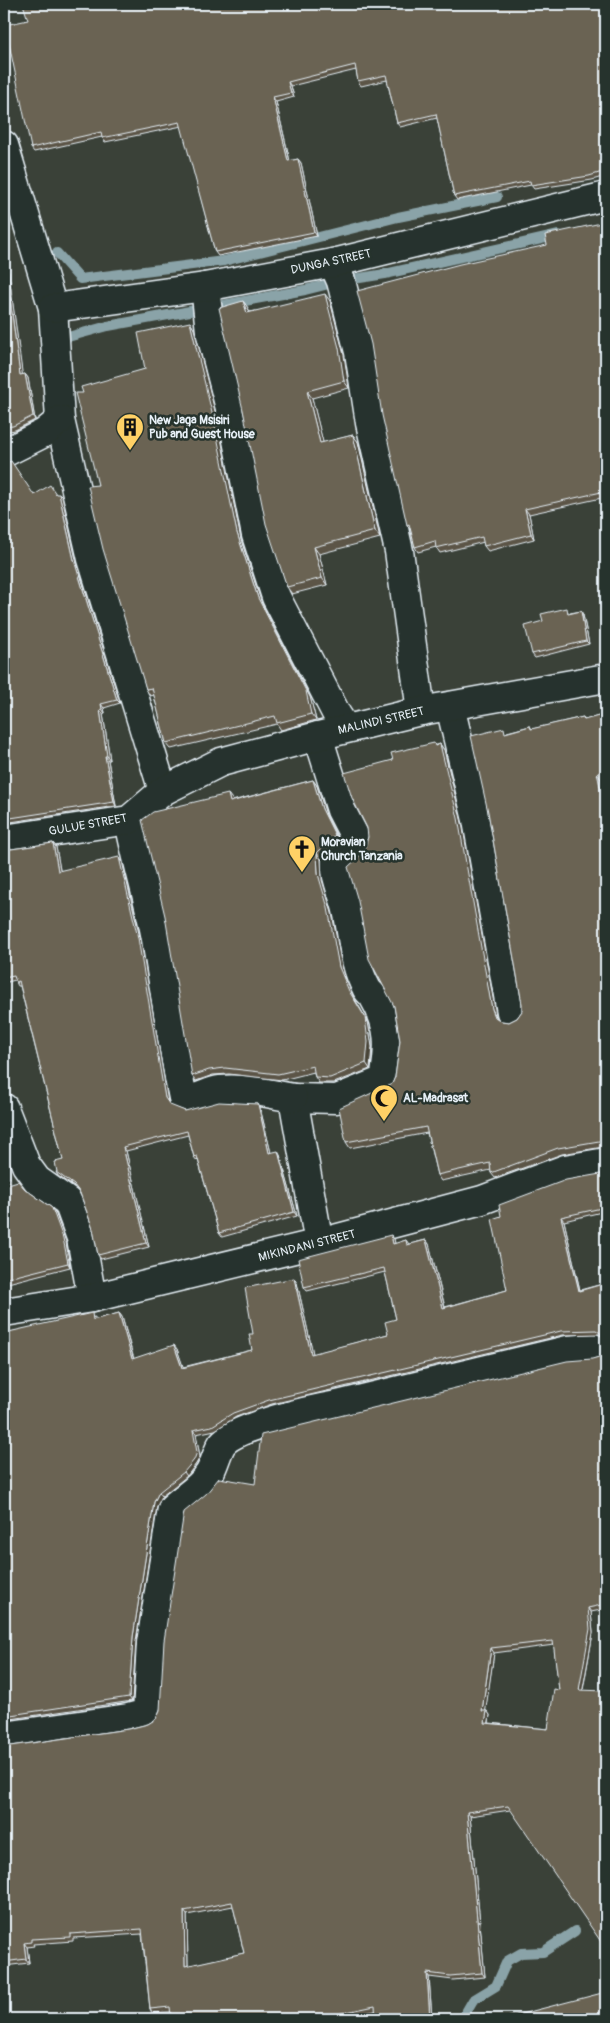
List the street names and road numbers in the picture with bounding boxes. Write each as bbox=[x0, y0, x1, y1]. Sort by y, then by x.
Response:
street label: DUNGA STREET bbox=[289, 246, 373, 278]
street label: MALINDI STREET bbox=[336, 704, 426, 738]
street label: GULUE STREET bbox=[48, 811, 129, 839]
street label: MIKINDANI STREET bbox=[257, 1227, 358, 1265]

